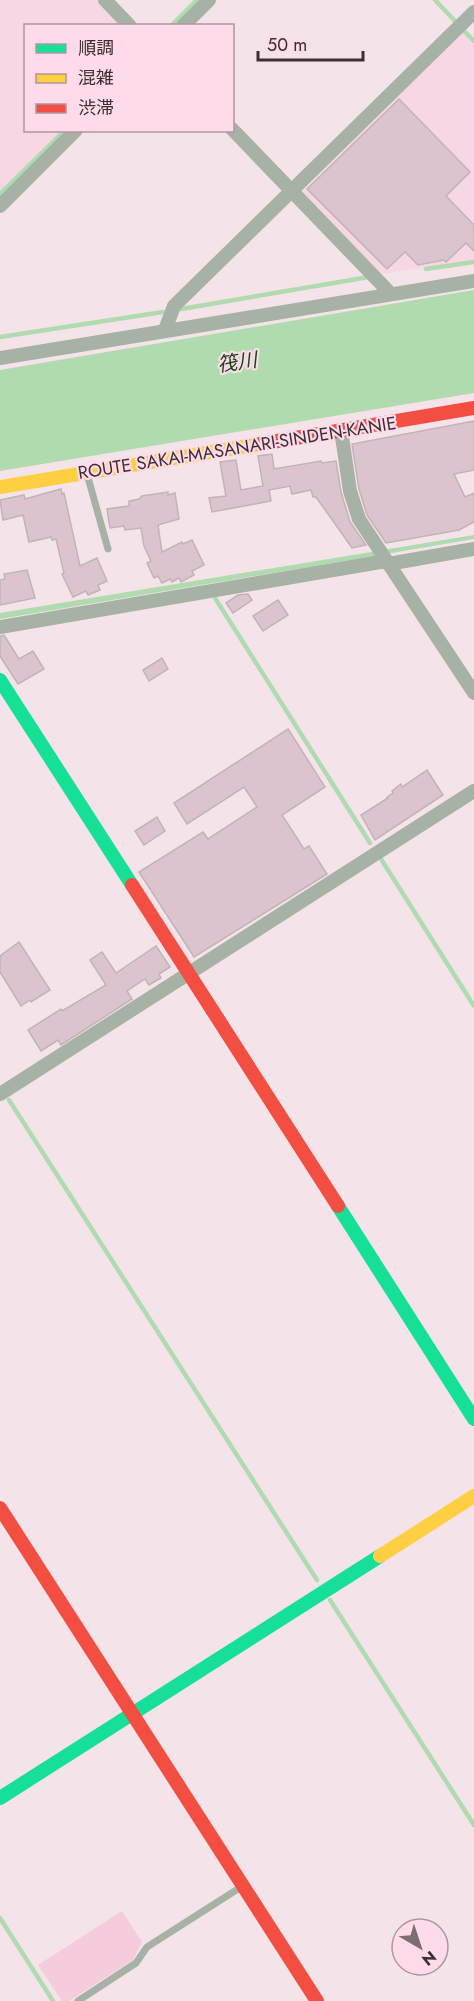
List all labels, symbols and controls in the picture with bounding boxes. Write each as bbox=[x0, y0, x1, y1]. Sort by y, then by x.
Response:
legend bbox=[24, 24, 234, 132]
scale bar bbox=[258, 24, 363, 62]
text: 50 m bbox=[267, 32, 307, 58]
text: 順調 bbox=[78, 35, 114, 61]
text: 混雑 bbox=[78, 65, 114, 91]
text: 渋滞 bbox=[78, 95, 114, 121]
water label: 筏川 bbox=[215, 345, 261, 380]
street label: ROUTE SAKAI-MASANARI-SINDEN-KANIE bbox=[76, 410, 398, 486]
north arrow bbox=[390, 1917, 450, 1977]
text: N bbox=[417, 1945, 441, 1971]

